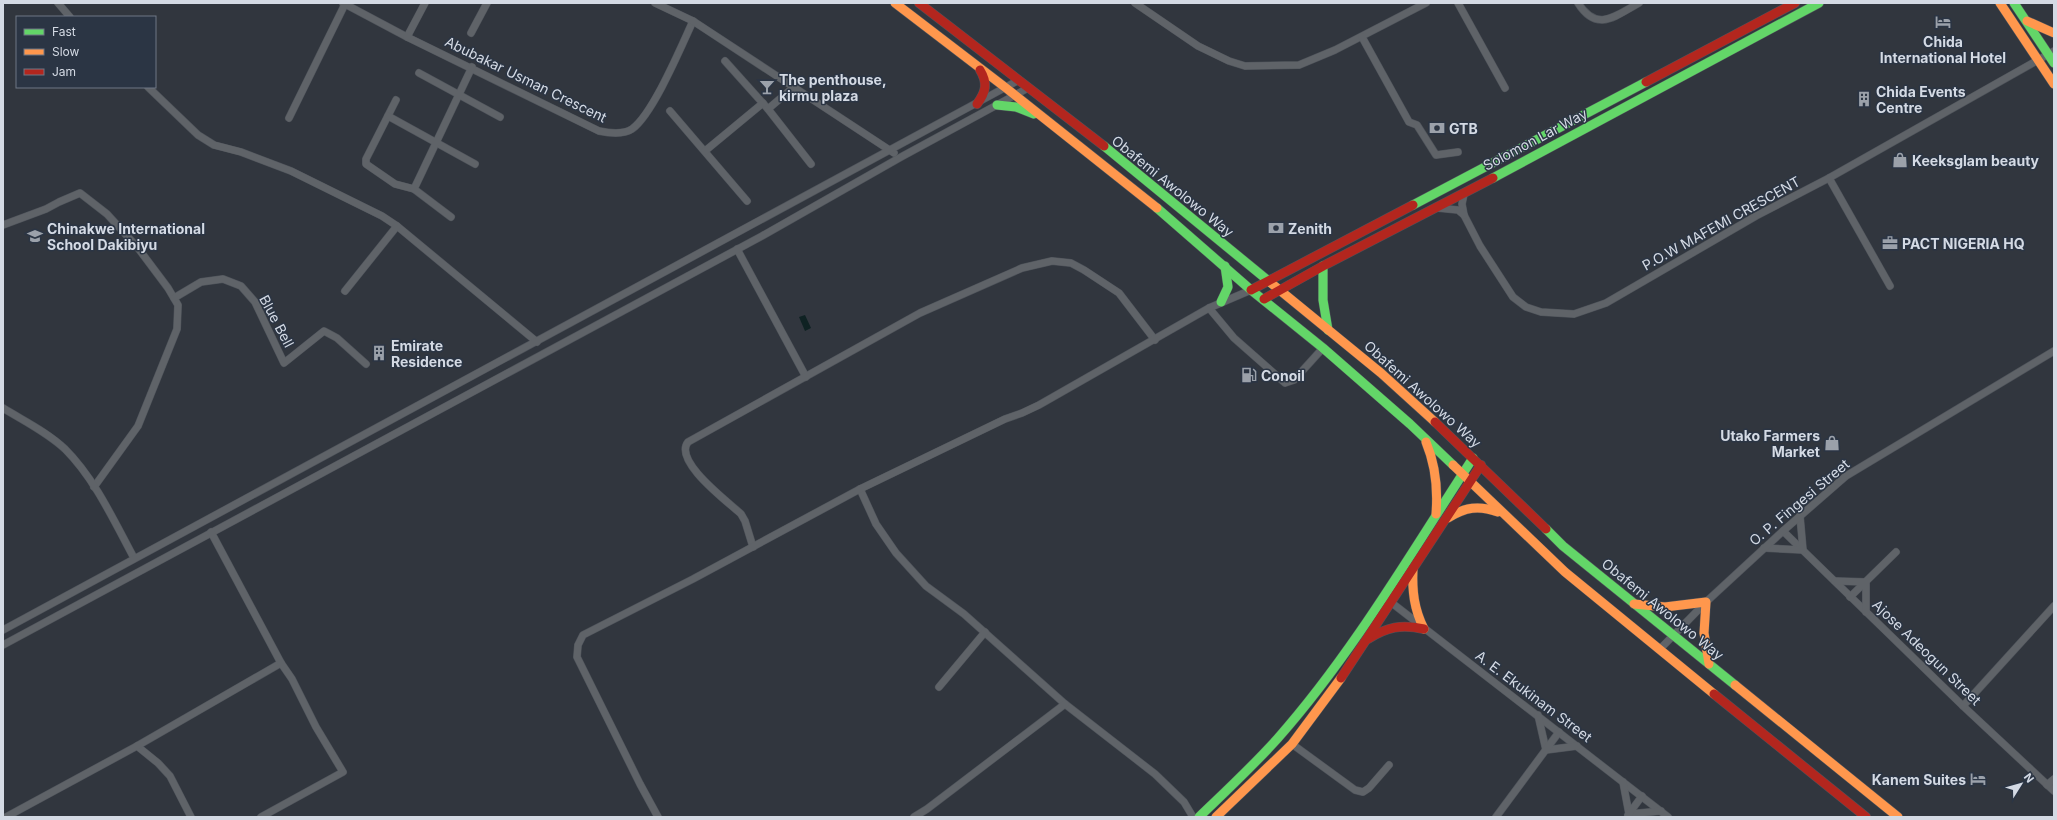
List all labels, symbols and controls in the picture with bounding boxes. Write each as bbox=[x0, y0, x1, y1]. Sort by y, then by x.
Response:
hotel icon: Chida International Hotel bbox=[1934, 13, 1952, 31]
legend bbox=[16, 16, 156, 88]
text: Fast bbox=[52, 24, 76, 39]
street label: Abubakar Usman Crescent bbox=[442, 32, 610, 126]
place label: Chida International Hotel bbox=[1880, 33, 2006, 66]
text: Slow bbox=[52, 44, 80, 59]
text: Jam bbox=[52, 64, 76, 79]
place label: The penthouse, kirmu plaza bbox=[779, 71, 887, 104]
bar icon: The penthouse, kirmu plaza bbox=[758, 78, 776, 96]
place label: Chida Events Centre bbox=[1876, 83, 1966, 116]
building icon: Chida Events Centre bbox=[1855, 90, 1873, 108]
street label: Solomon Lar Way bbox=[1480, 104, 1590, 174]
bank icon: GTB bbox=[1428, 119, 1446, 137]
place label: GTB bbox=[1449, 120, 1478, 137]
street label: Obafemi Awolowo Way bbox=[1109, 132, 1237, 240]
shop icon: Keeksglam beauty bbox=[1891, 151, 1909, 169]
place label: Keeksglam beauty bbox=[1912, 152, 2040, 169]
street label: P.O.W MAFEMI CRESCENT bbox=[1639, 172, 1803, 274]
bank icon: Zenith bbox=[1267, 219, 1285, 237]
place label: Chinakwe International School Dakibiyu bbox=[47, 220, 205, 253]
place label: Zenith bbox=[1288, 220, 1332, 237]
school or university icon: Chinakwe International School Dakibiyu bbox=[26, 227, 44, 245]
office icon: PACT NIGERIA HQ bbox=[1881, 234, 1899, 252]
place label: PACT NIGERIA HQ bbox=[1902, 235, 2025, 252]
street label: Blue Bell bbox=[256, 292, 298, 350]
place label: Emirate Residence bbox=[391, 337, 462, 370]
street label: Obafemi Awolowo Way bbox=[1361, 337, 1485, 451]
building icon: Emirate Residence bbox=[370, 344, 388, 362]
fuel station icon: Conoil bbox=[1240, 366, 1258, 384]
place label: Conoil bbox=[1261, 367, 1305, 384]
place label: Utako Farmers Market bbox=[1720, 427, 1820, 460]
shop icon: Utako Farmers Market bbox=[1823, 434, 1841, 452]
street label: O. P. Fingesi Street bbox=[1746, 455, 1853, 549]
street label: Obafemi Awolowo Way bbox=[1599, 555, 1727, 663]
street label: Ajose Adeogun Street bbox=[1869, 596, 1985, 709]
street label: A. E. Ekukinam Street bbox=[1472, 647, 1596, 746]
north arrow bbox=[2001, 764, 2041, 804]
hotel icon: Kanem Suites bbox=[1969, 770, 1987, 788]
text: N bbox=[2021, 770, 2037, 786]
place label: Kanem Suites bbox=[1872, 771, 1966, 788]

